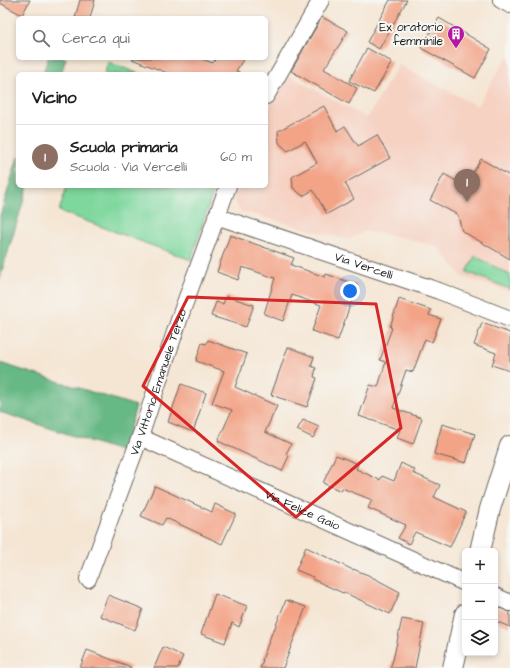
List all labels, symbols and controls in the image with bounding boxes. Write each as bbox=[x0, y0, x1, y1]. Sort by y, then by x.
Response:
search box bbox=[16, 16, 268, 60]
place label: Ex oratorio femminile bbox=[379, 19, 444, 50]
building icon: Ex oratorio femminile bbox=[446, 24, 466, 49]
icon: search bbox=[30, 27, 52, 49]
text: Cerca qui bbox=[62, 28, 130, 49]
text: Vicino bbox=[32, 86, 77, 110]
text: Scuola primaria bbox=[70, 137, 178, 158]
text: 1 bbox=[44, 148, 46, 166]
text: 60 m bbox=[220, 148, 252, 166]
text: Scuola · Via Vercelli bbox=[70, 158, 187, 176]
pin: 1 bbox=[454, 169, 480, 202]
street label: Via Vercelli bbox=[332, 248, 395, 284]
your location bbox=[340, 281, 360, 301]
street label: Via Vittorio Emanuele Terzo bbox=[125, 306, 191, 458]
street label: Via Felice Gaio bbox=[262, 486, 343, 534]
map controls bbox=[462, 548, 498, 656]
button: + bbox=[462, 548, 498, 584]
button: − bbox=[462, 584, 498, 620]
button: layers bbox=[462, 620, 498, 656]

